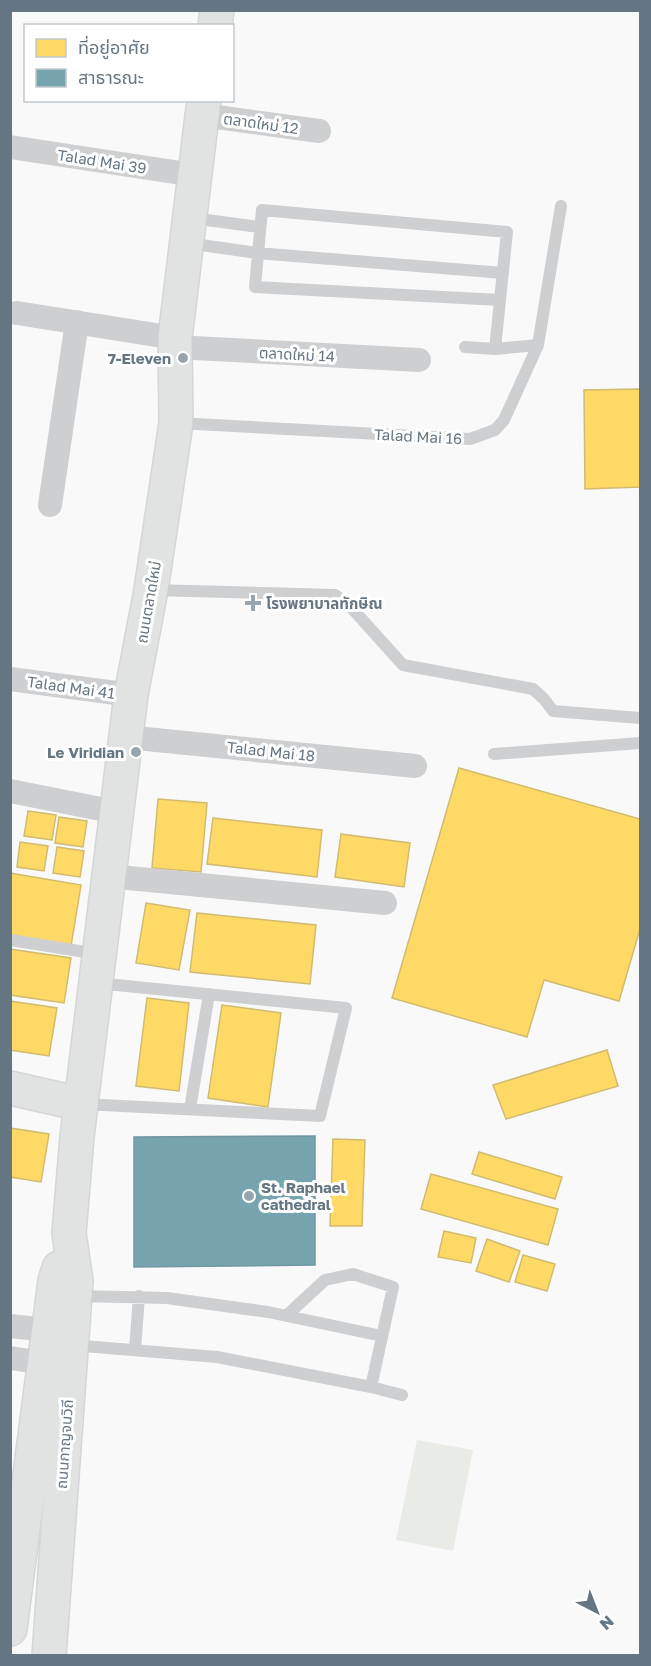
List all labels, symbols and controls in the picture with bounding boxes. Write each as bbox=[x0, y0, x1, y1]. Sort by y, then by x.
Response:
legend bbox=[24, 24, 234, 102]
text: ที่อยู่อาศัย bbox=[78, 35, 150, 60]
text: สาธารณะ bbox=[78, 66, 144, 88]
street label: ตลาดใหม่ 12 bbox=[222, 109, 300, 137]
street label: Talad Mai 39 bbox=[56, 145, 148, 177]
street label: ตลาดใหม่ 14 bbox=[259, 343, 335, 365]
place label: 7-Eleven bbox=[108, 349, 171, 367]
marker: 7-Eleven bbox=[176, 351, 190, 365]
street label: Talad Mai 16 bbox=[374, 425, 462, 447]
street label: ถนนตลาดใหม่ bbox=[132, 559, 164, 645]
marker: โรงพยาบาลทักษิณ bbox=[244, 594, 262, 612]
place label: โรงพยาบาลทักษิณ bbox=[266, 594, 383, 612]
street label: Talad Mai 41 bbox=[26, 672, 116, 702]
street label: Talad Mai 18 bbox=[226, 737, 316, 765]
place label: Le Viridian bbox=[47, 743, 124, 761]
marker: Le Viridian bbox=[129, 745, 143, 759]
place label: St. Raphael cathedral bbox=[261, 1178, 346, 1213]
marker: St. Raphael cathedral bbox=[242, 1189, 256, 1203]
street label: ถนนกาญจนวิถี bbox=[52, 1399, 76, 1489]
north arrow bbox=[567, 1582, 627, 1642]
text: N bbox=[596, 1612, 618, 1635]

